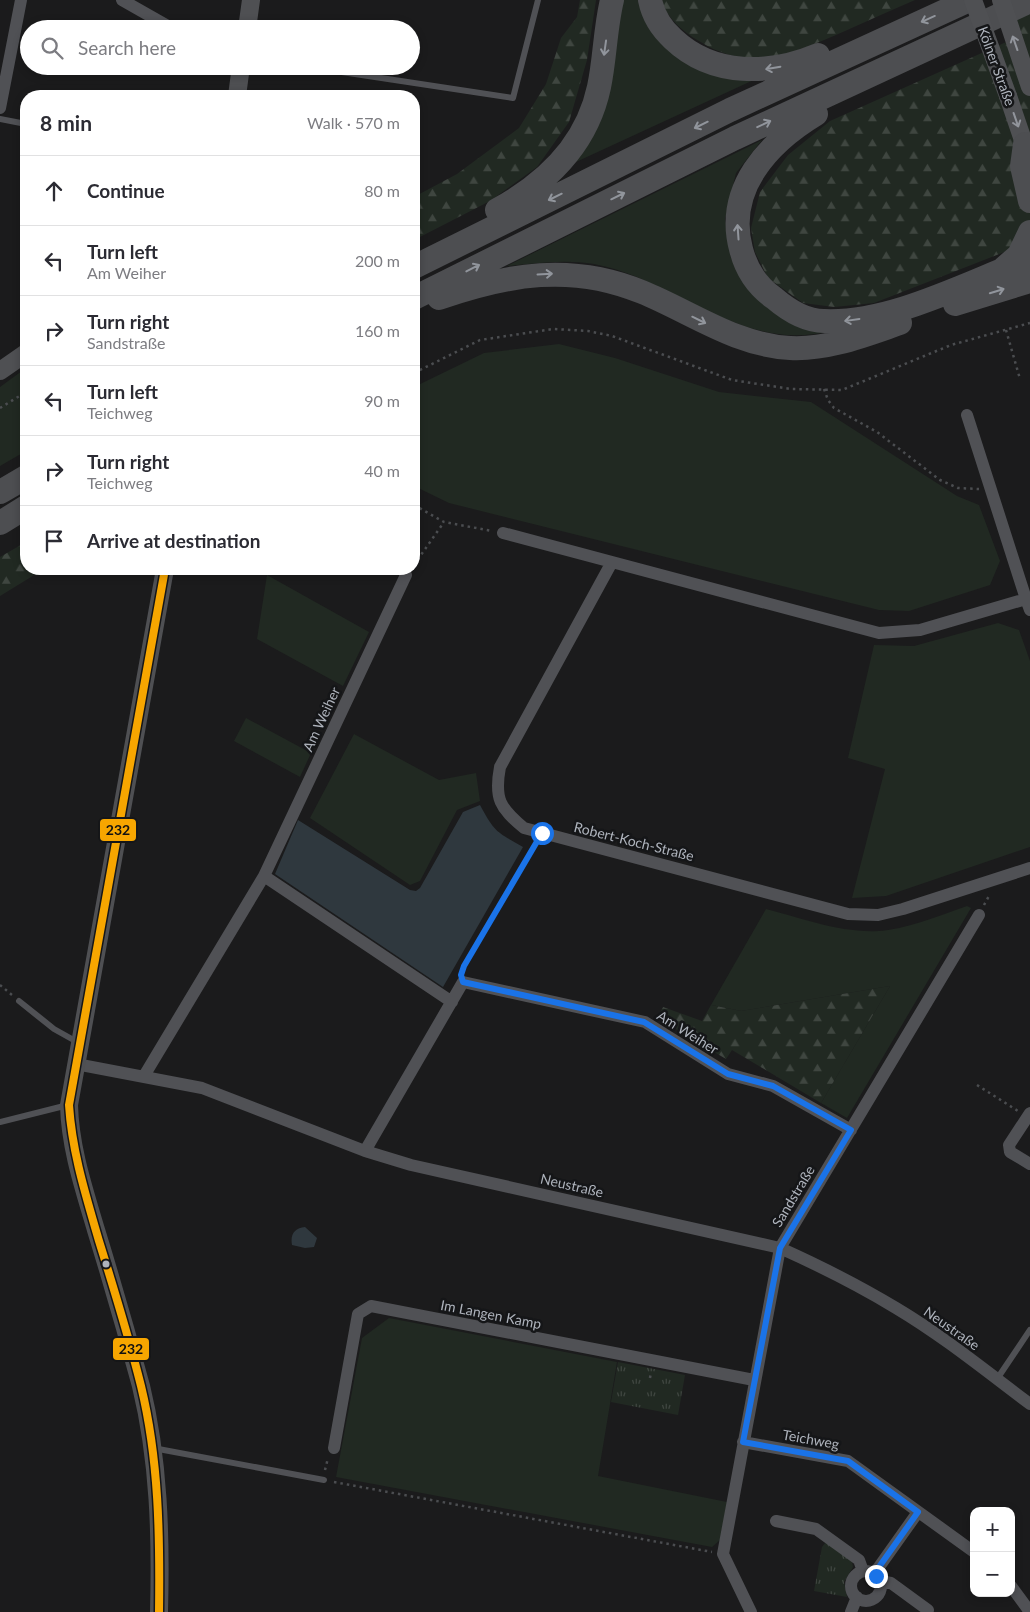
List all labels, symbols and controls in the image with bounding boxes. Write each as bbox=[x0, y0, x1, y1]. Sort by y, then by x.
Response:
one-way arrow bbox=[921, 14, 936, 24]
search box bbox=[20, 20, 420, 75]
street label: Kölner Straße bbox=[975, 24, 1019, 108]
icon: search bbox=[38, 34, 66, 62]
text: Search here bbox=[78, 36, 176, 59]
one-way arrow bbox=[1010, 36, 1020, 52]
one-way arrow bbox=[599, 40, 609, 56]
one-way arrow bbox=[765, 63, 781, 73]
text: 8 min bbox=[40, 110, 92, 135]
one-way arrow bbox=[1012, 112, 1021, 127]
text: Walk · 570 m bbox=[307, 113, 400, 132]
one-way arrow bbox=[756, 119, 771, 129]
one-way arrow bbox=[693, 120, 708, 130]
icon: ahead bbox=[40, 177, 68, 205]
text: Continue bbox=[87, 179, 165, 202]
text: 80 m bbox=[364, 181, 400, 200]
one-way arrow bbox=[610, 190, 625, 200]
one-way arrow bbox=[548, 193, 563, 202]
one-way arrow bbox=[734, 224, 743, 240]
text: Turn left bbox=[87, 240, 158, 263]
icon: left bbox=[40, 247, 68, 275]
text: 200 m bbox=[355, 251, 400, 270]
text: Am Weiher bbox=[87, 263, 166, 282]
one-way arrow bbox=[465, 263, 480, 273]
one-way arrow bbox=[537, 270, 553, 279]
one-way arrow bbox=[989, 286, 1005, 296]
text: Turn right bbox=[87, 310, 169, 333]
one-way arrow bbox=[844, 315, 860, 325]
one-way arrow bbox=[691, 316, 706, 325]
icon: right bbox=[40, 317, 68, 345]
text: 160 m bbox=[355, 321, 400, 340]
text: Sandstraße bbox=[87, 333, 165, 352]
text: Turn left bbox=[87, 380, 158, 403]
icon: left bbox=[40, 387, 68, 415]
text: 90 m bbox=[364, 391, 400, 410]
text: Teichweg bbox=[87, 403, 153, 422]
text: Turn right bbox=[87, 450, 169, 473]
icon: right bbox=[40, 457, 68, 485]
text: 40 m bbox=[364, 461, 400, 480]
text: Teichweg bbox=[87, 473, 153, 492]
icon: arrive bbox=[40, 527, 68, 555]
text: Arrive at destination bbox=[87, 529, 260, 552]
street label: Am Weiher bbox=[299, 684, 343, 754]
line badge: 232 bbox=[99, 818, 137, 842]
street label: Robert-Koch-Straße bbox=[572, 818, 696, 864]
text: 232 bbox=[106, 821, 130, 838]
route start bbox=[531, 822, 554, 845]
street label: Am Weiher bbox=[654, 1006, 722, 1058]
street label: Sandstraße bbox=[768, 1162, 818, 1230]
street label: Neustraße bbox=[539, 1169, 605, 1201]
unlabelled marker bbox=[101, 1259, 111, 1269]
street label: Im Langen Kamp bbox=[439, 1296, 543, 1332]
street label: Neustraße bbox=[921, 1303, 983, 1353]
line badge: 232 bbox=[112, 1337, 150, 1361]
text: 232 bbox=[119, 1340, 143, 1357]
street label: Teichweg bbox=[781, 1426, 841, 1452]
map controls bbox=[970, 1507, 1015, 1597]
button: + bbox=[970, 1507, 1015, 1552]
button: − bbox=[970, 1552, 1015, 1597]
route end bbox=[865, 1565, 888, 1588]

